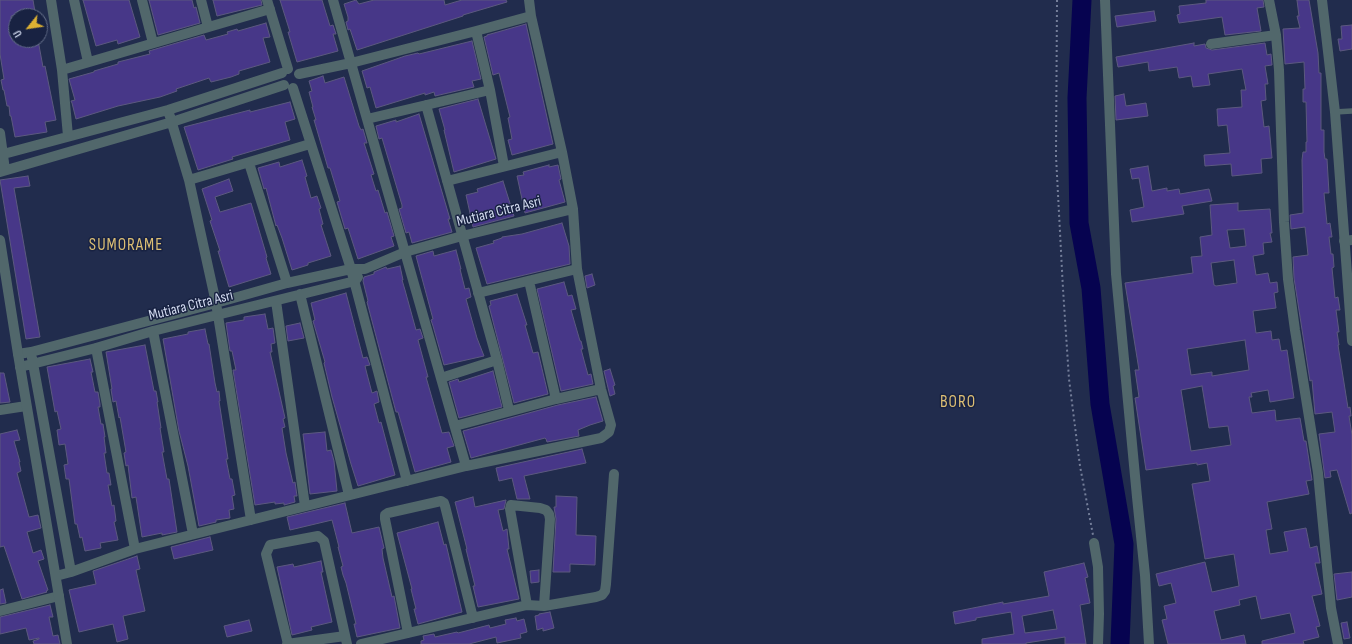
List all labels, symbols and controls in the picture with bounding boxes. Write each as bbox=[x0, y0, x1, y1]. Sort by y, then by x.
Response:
north arrow bbox=[8, 8, 48, 48]
text: U bbox=[11, 28, 25, 39]
street label: Mutiara Citra Asri bbox=[455, 193, 543, 231]
district label: SUMORAME bbox=[89, 236, 163, 256]
street label: Mutiara Citra Asri bbox=[147, 287, 235, 325]
district label: BORO bbox=[940, 393, 976, 413]

